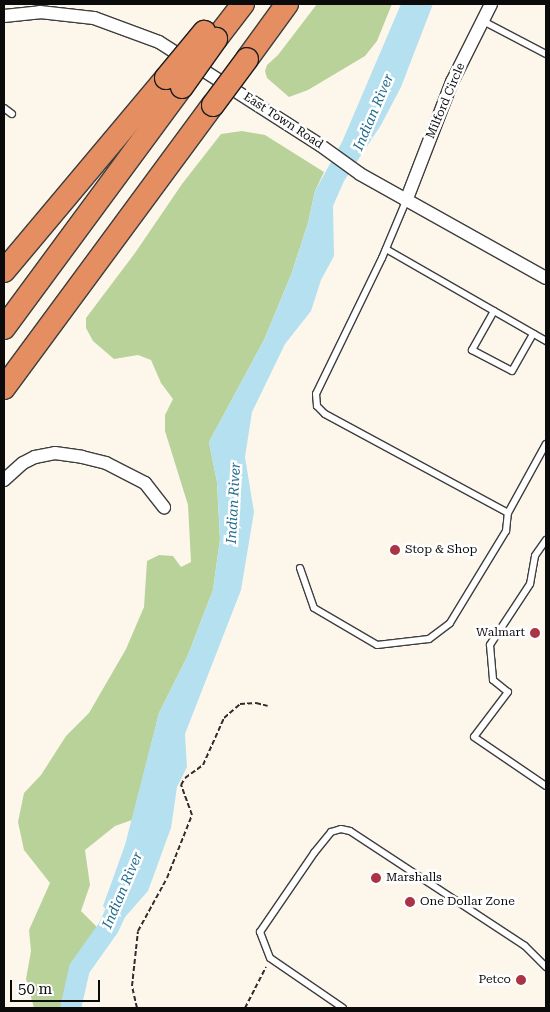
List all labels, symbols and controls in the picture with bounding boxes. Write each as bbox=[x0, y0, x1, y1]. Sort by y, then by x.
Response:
street label: Milford Circle bbox=[424, 61, 468, 141]
water label: Indian River bbox=[349, 71, 397, 153]
street label: East Town Road bbox=[240, 90, 326, 152]
water label: Indian River bbox=[222, 462, 244, 544]
place label: Stop & Shop bbox=[405, 543, 477, 557]
marker: Stop & Shop bbox=[389, 544, 401, 556]
place label: Walmart bbox=[476, 626, 525, 640]
marker: Walmart bbox=[529, 627, 541, 639]
water label: Indian River bbox=[98, 849, 146, 931]
place label: Marshalls bbox=[386, 871, 442, 885]
marker: Marshalls bbox=[370, 872, 382, 884]
place label: One Dollar Zone bbox=[420, 895, 515, 909]
marker: One Dollar Zone bbox=[404, 896, 416, 908]
scale bar bbox=[12, 970, 102, 1002]
place label: Petco bbox=[479, 973, 511, 987]
marker: Petco bbox=[515, 974, 527, 986]
text: 50 m bbox=[18, 980, 52, 998]

